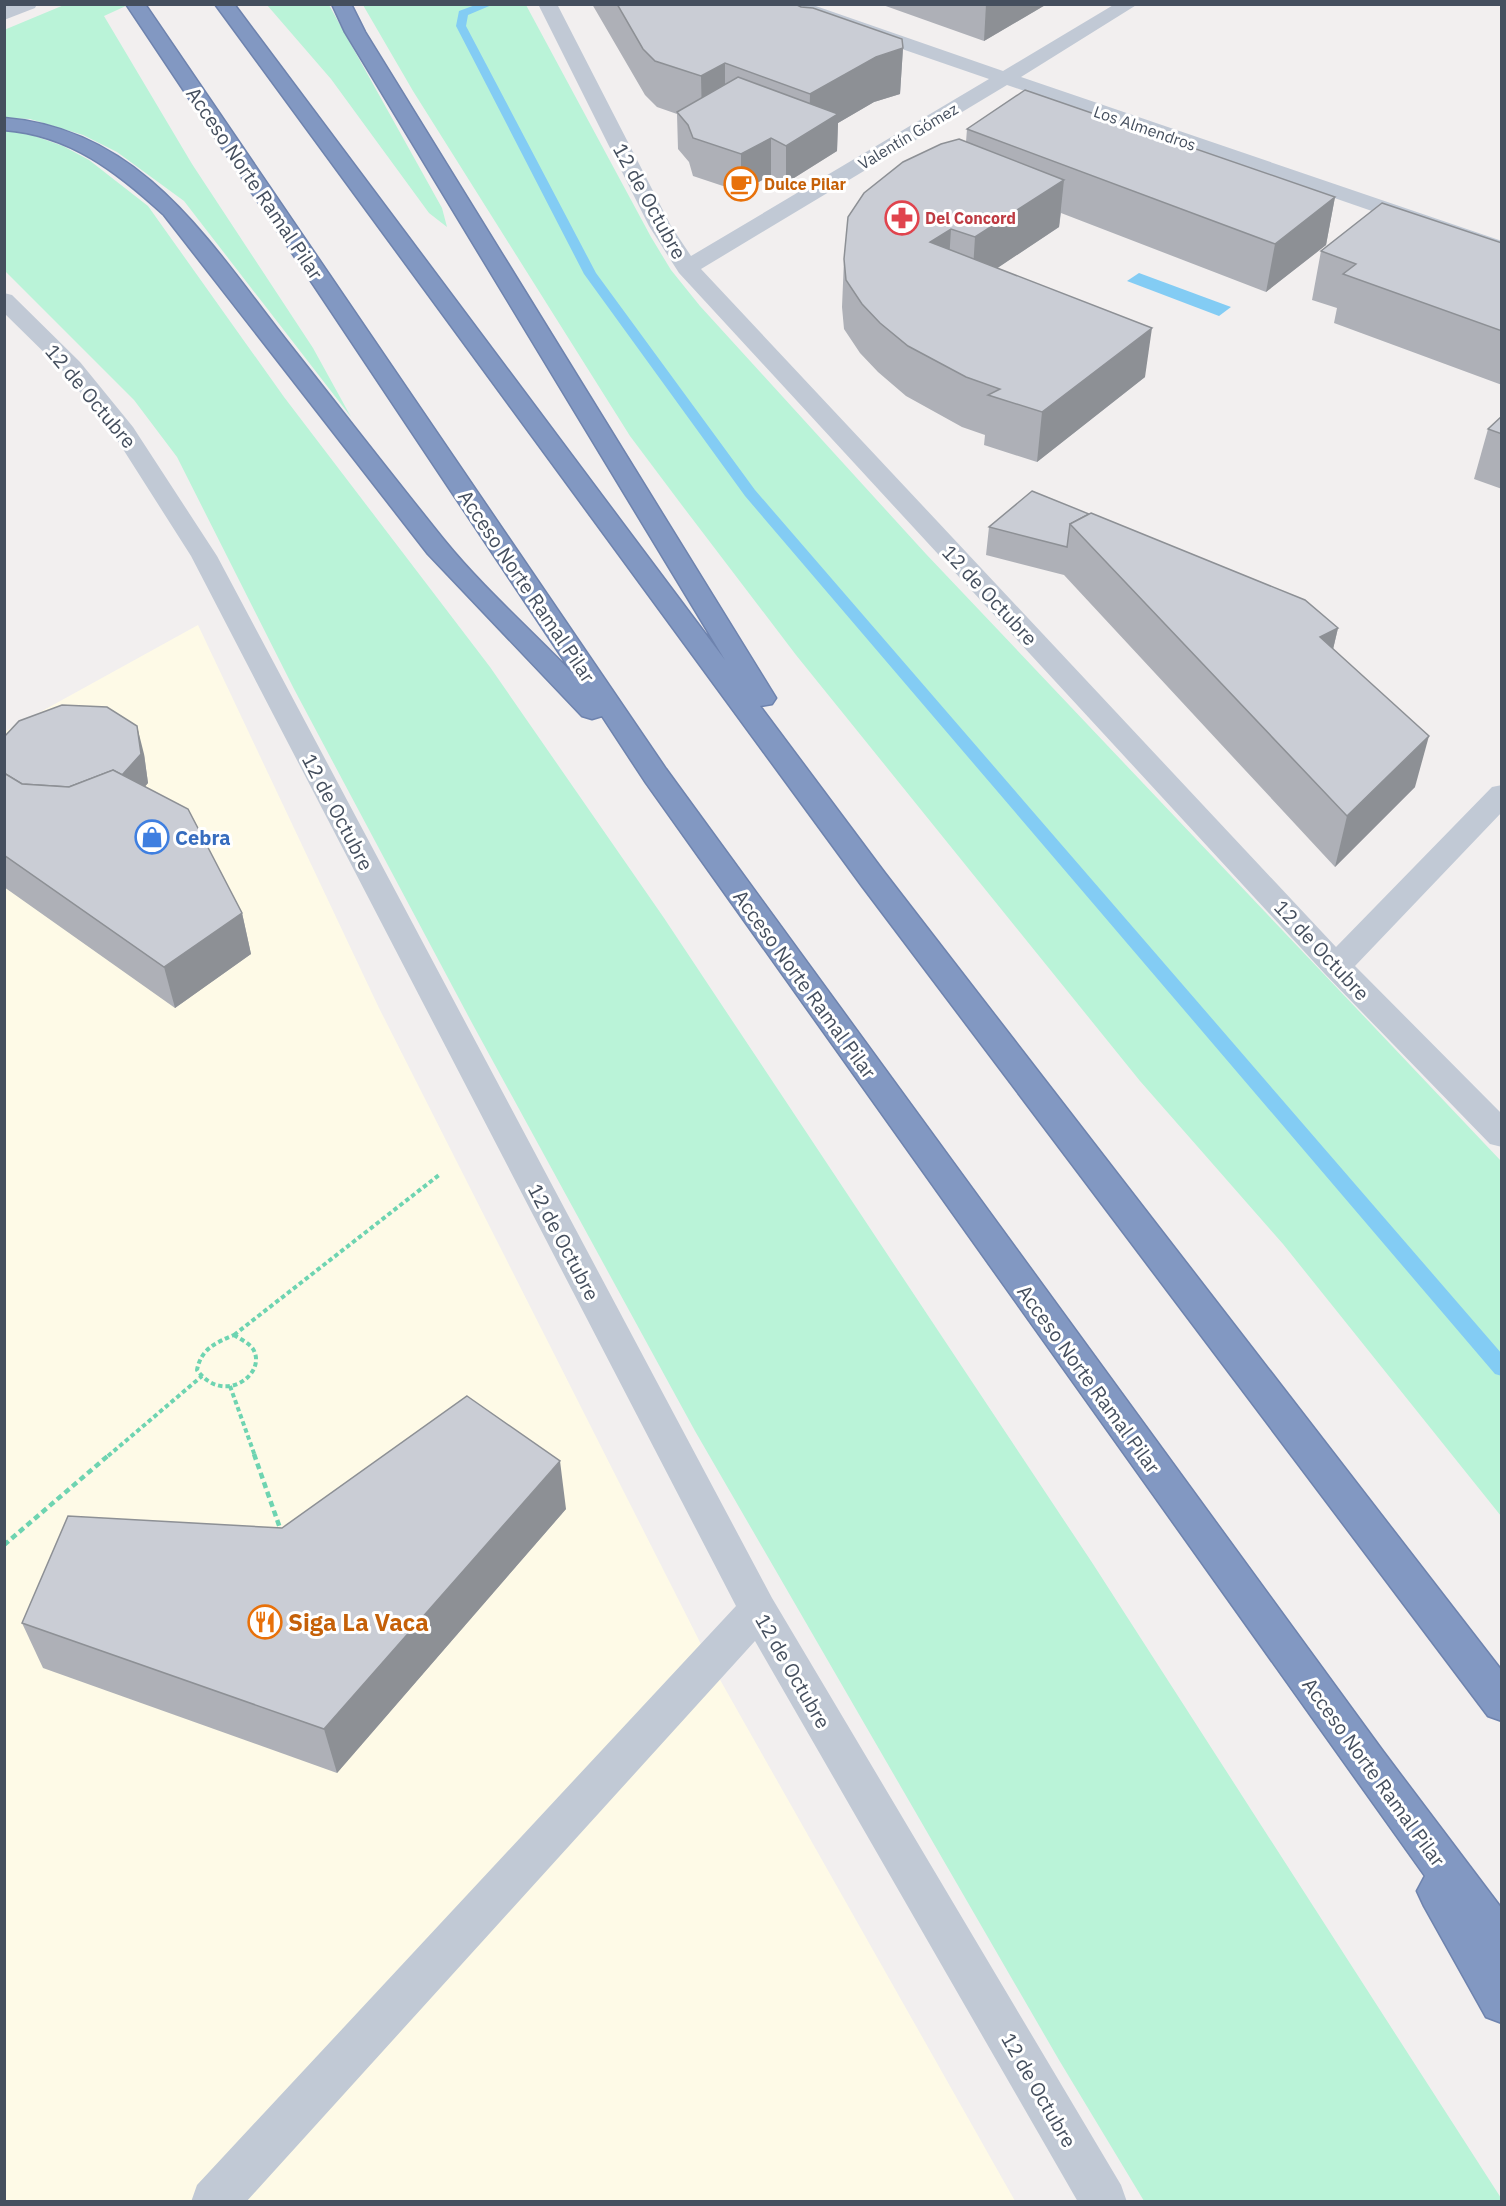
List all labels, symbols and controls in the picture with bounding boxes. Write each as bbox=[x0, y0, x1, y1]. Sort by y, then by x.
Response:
street label: Acceso Norte Ramal Pilar bbox=[180, 81, 330, 285]
street label: Valentín Gómez bbox=[855, 98, 961, 174]
street label: Los Almendros bbox=[1091, 101, 1199, 155]
street label: 12 de Octubre bbox=[607, 138, 693, 264]
cafe icon: Dulce Pilar bbox=[723, 166, 759, 202]
place label: Dulce Pilar bbox=[764, 174, 847, 194]
pharmacy icon: Del Concord bbox=[884, 200, 920, 236]
place label: Del Concord bbox=[925, 208, 1016, 228]
street label: 12 de Octubre bbox=[39, 338, 143, 454]
street label: Acceso Norte Ramal Pilar bbox=[452, 484, 602, 688]
street label: 12 de Octubre bbox=[936, 539, 1044, 651]
street label: 12 de Octubre bbox=[296, 749, 380, 875]
shop icon: Cebra bbox=[134, 819, 170, 855]
place label: Cebra bbox=[175, 824, 231, 851]
street label: Acceso Norte Ramal Pilar bbox=[727, 884, 883, 1084]
street label: 12 de Octubre bbox=[1268, 894, 1376, 1006]
street label: 12 de Octubre bbox=[522, 1179, 606, 1305]
street label: Acceso Norte Ramal Pilar bbox=[1011, 1279, 1167, 1479]
restaurant icon: Siga La Vaca bbox=[247, 1604, 283, 1640]
place label: Siga La Vaca bbox=[288, 1606, 429, 1638]
street label: 12 de Octubre bbox=[749, 1609, 837, 1733]
street label: Acceso Norte Ramal Pilar bbox=[1296, 1672, 1452, 1872]
street label: 12 de Octubre bbox=[995, 2028, 1083, 2152]

